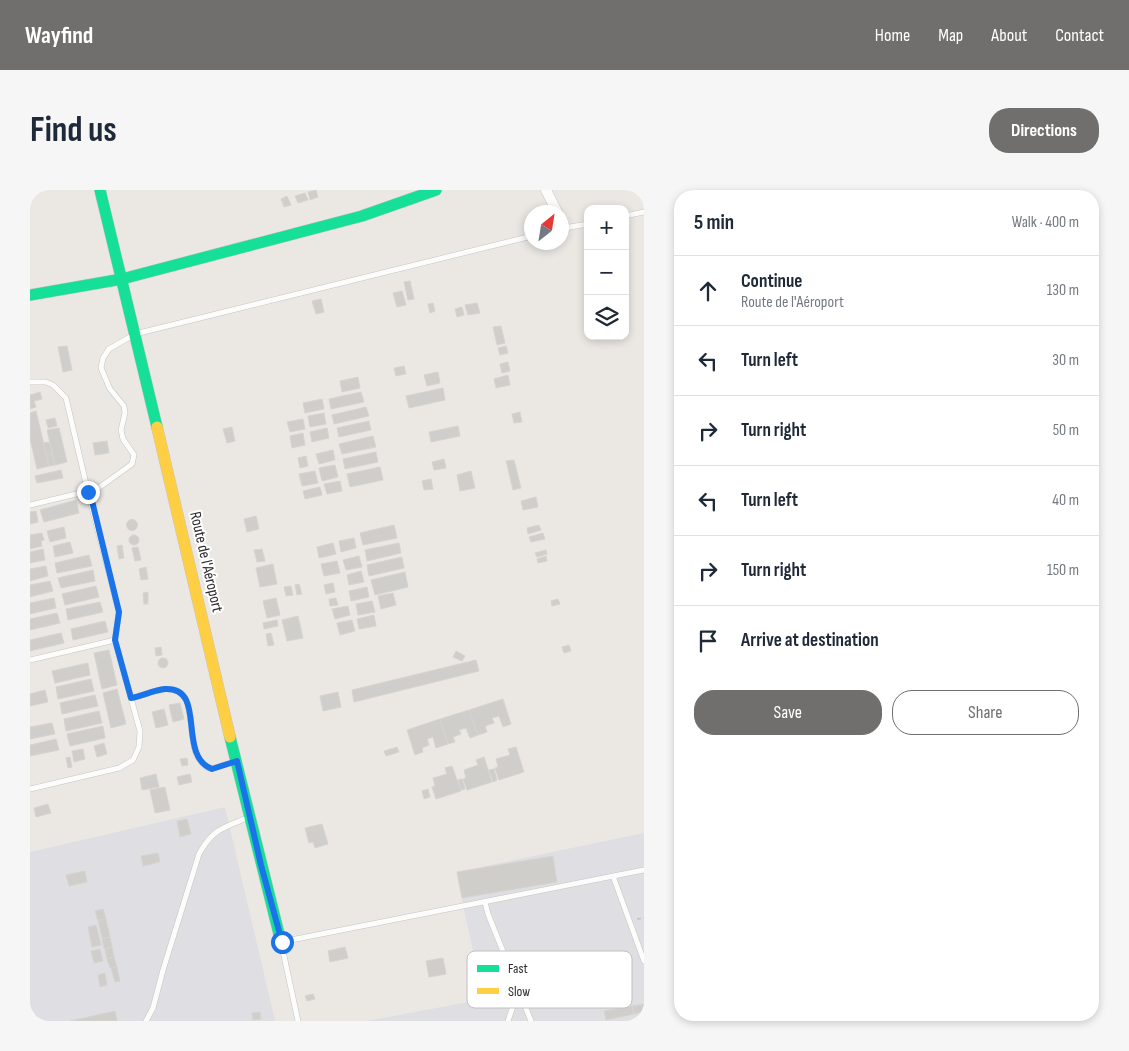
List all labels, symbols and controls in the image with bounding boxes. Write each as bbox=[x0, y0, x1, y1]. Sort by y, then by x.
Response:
text: Wayfind bbox=[25, 21, 93, 50]
text: Home bbox=[875, 25, 910, 46]
text: Map bbox=[938, 25, 963, 46]
text: About bbox=[991, 25, 1027, 46]
text: Contact bbox=[1055, 25, 1104, 46]
button: Directions bbox=[989, 108, 1099, 153]
text: Find us bbox=[30, 109, 117, 152]
north arrow bbox=[524, 205, 569, 250]
map controls bbox=[584, 205, 629, 340]
button: + bbox=[584, 205, 629, 250]
text: 5 min bbox=[694, 210, 734, 235]
text: Walk · 400 m bbox=[1012, 213, 1079, 232]
button: − bbox=[584, 250, 629, 295]
text: Continue bbox=[741, 270, 802, 293]
icon: ahead bbox=[694, 277, 722, 305]
text: 130 m bbox=[1047, 281, 1079, 300]
text: Route de l'Aéroport bbox=[741, 293, 844, 312]
button: layers bbox=[584, 295, 629, 340]
icon: left bbox=[694, 347, 722, 375]
text: Turn left bbox=[741, 349, 798, 372]
text: 30 m bbox=[1052, 351, 1079, 370]
icon: right bbox=[694, 417, 722, 445]
text: Turn right bbox=[741, 419, 806, 442]
text: 50 m bbox=[1053, 421, 1079, 440]
route end bbox=[77, 481, 100, 504]
icon: left bbox=[694, 487, 722, 515]
text: Turn left bbox=[741, 489, 798, 512]
text: 40 m bbox=[1052, 491, 1079, 510]
street label: Route de l'Aéroport bbox=[185, 510, 227, 614]
icon: right bbox=[694, 557, 722, 585]
text: Turn right bbox=[741, 559, 806, 582]
text: 150 m bbox=[1047, 561, 1079, 580]
icon: arrive bbox=[694, 627, 722, 655]
text: Arrive at destination bbox=[741, 629, 879, 652]
button: Save bbox=[694, 690, 882, 735]
button: Share bbox=[892, 690, 1079, 735]
route start bbox=[271, 931, 294, 954]
legend bbox=[467, 951, 632, 1008]
text: Fast bbox=[508, 960, 528, 977]
text: Slow bbox=[508, 983, 530, 1000]

